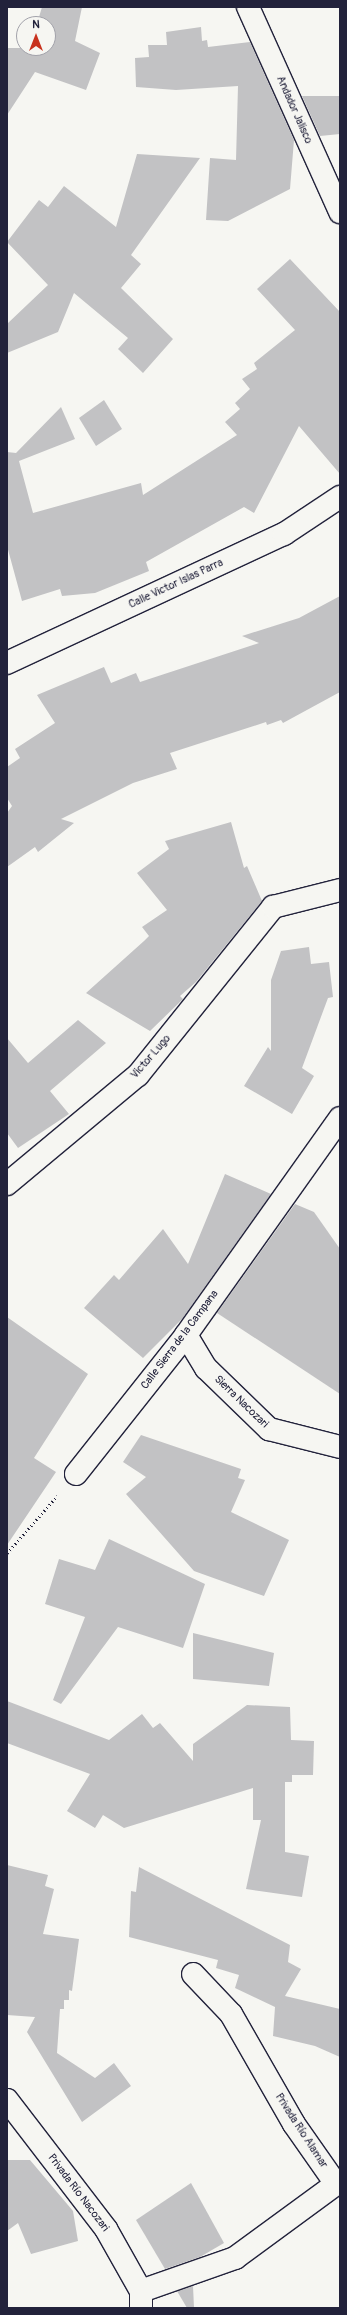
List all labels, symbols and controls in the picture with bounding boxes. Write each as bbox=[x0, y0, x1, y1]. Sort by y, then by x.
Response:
north arrow bbox=[16, 16, 56, 56]
text: N bbox=[32, 18, 40, 31]
street label: Andador Jalisco bbox=[273, 74, 315, 146]
street label: Calle Victor Islas Parra bbox=[127, 556, 225, 612]
street label: Victor Lugo bbox=[128, 1032, 174, 1082]
street label: Calle Sierra de la Campana bbox=[138, 1288, 222, 1392]
street label: Sierra Nacozari bbox=[211, 1373, 271, 1431]
street label: Privada Río Alamar bbox=[272, 2091, 330, 2171]
street label: Privada Río Nacozari bbox=[45, 2152, 111, 2234]

